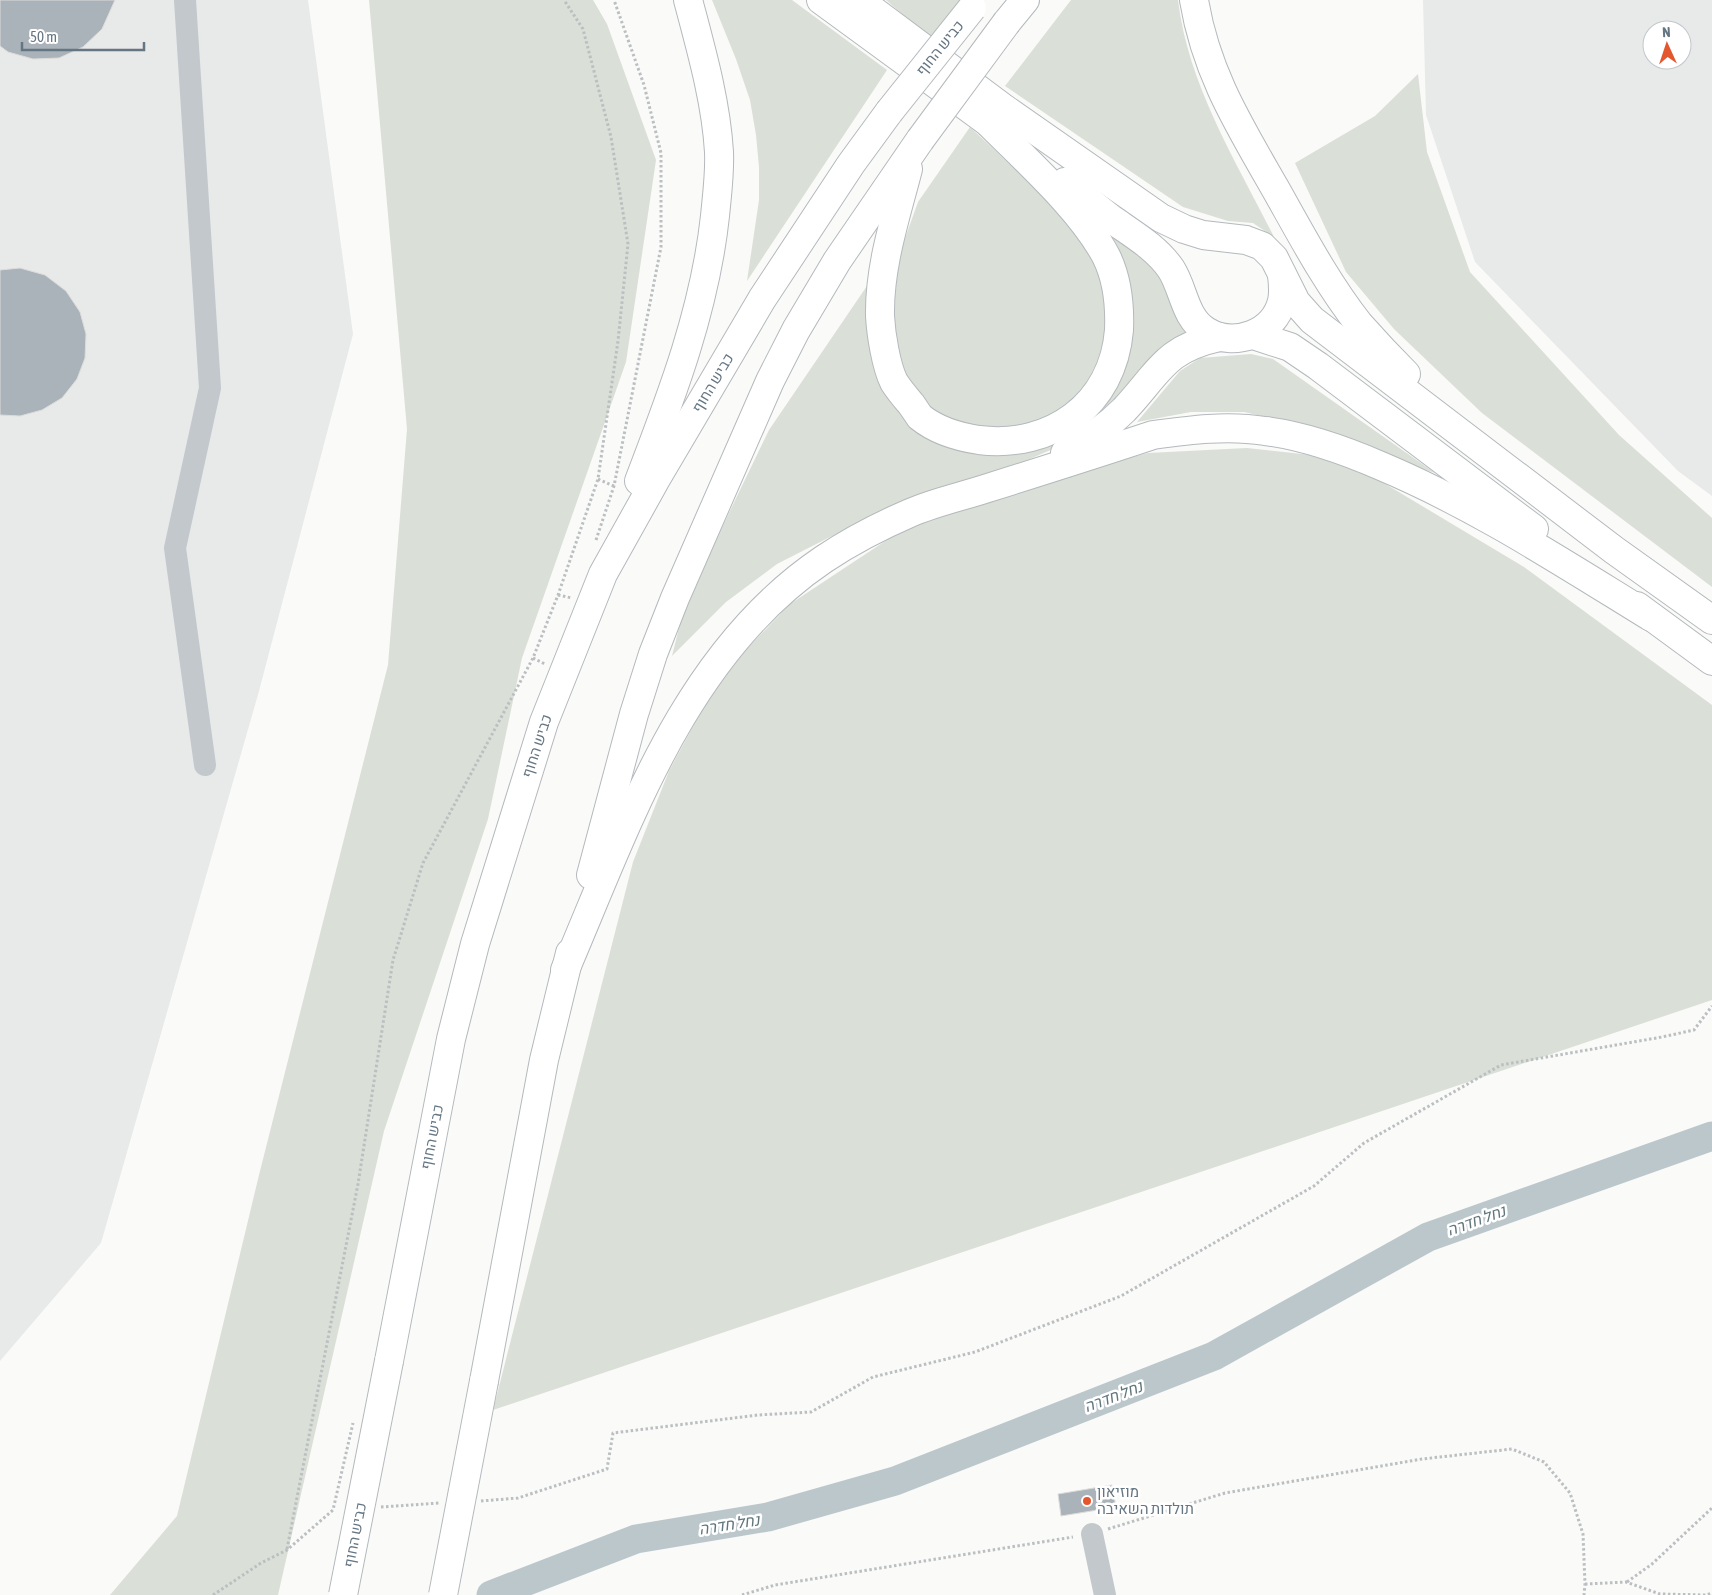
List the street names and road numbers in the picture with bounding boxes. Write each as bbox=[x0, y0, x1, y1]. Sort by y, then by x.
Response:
street label: כביש החוף bbox=[912, 17, 967, 79]
street label: כביש החוף bbox=[688, 350, 737, 415]
street label: כביש החוף bbox=[518, 712, 555, 780]
street label: כביש החוף bbox=[417, 1103, 446, 1171]
street label: כביש החוף bbox=[340, 1501, 369, 1569]

